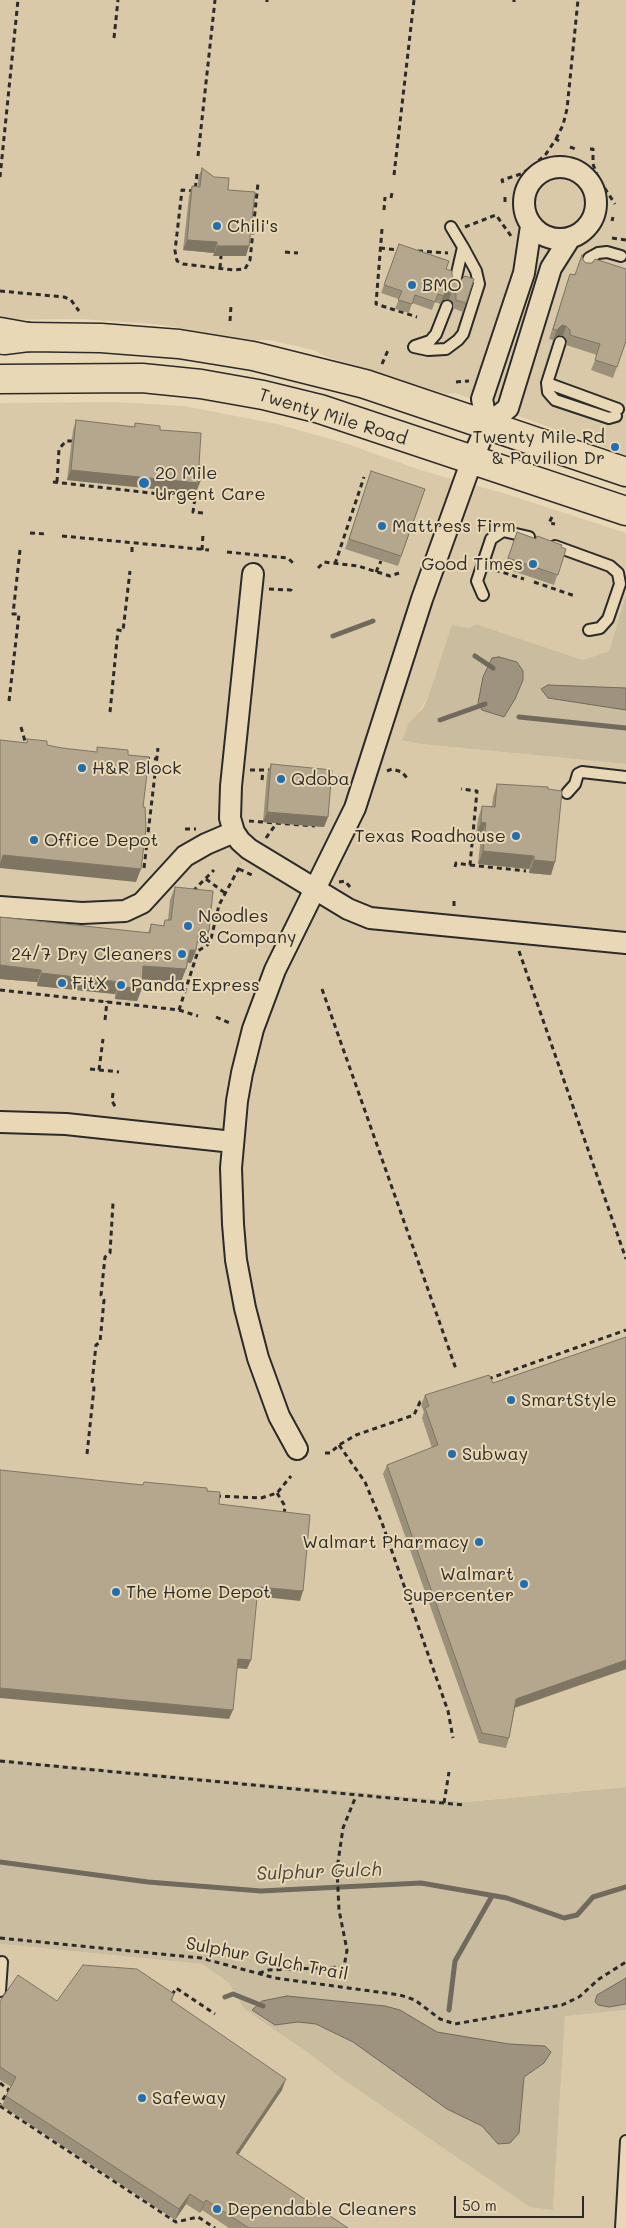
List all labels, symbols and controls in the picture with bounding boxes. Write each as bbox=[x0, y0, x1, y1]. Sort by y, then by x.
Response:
place label: Chili's bbox=[227, 215, 278, 237]
marker: Chili's bbox=[211, 220, 223, 232]
place label: BMO bbox=[422, 274, 462, 296]
marker: BMO bbox=[406, 279, 418, 291]
street label: Twenty Mile Road bbox=[256, 384, 410, 450]
place label: Twenty Mile Rd & Pavilion Dr bbox=[473, 426, 605, 468]
marker: Twenty Mile Rd & Pavilion Dr bbox=[609, 441, 621, 453]
place label: 20 Mile Urgent Care bbox=[155, 462, 266, 504]
marker: 20 Mile Urgent Care bbox=[137, 476, 151, 490]
place label: Mattress Firm bbox=[392, 515, 516, 537]
marker: Mattress Firm bbox=[376, 520, 388, 532]
place label: Good Times bbox=[421, 553, 523, 575]
marker: Good Times bbox=[527, 558, 539, 570]
place label: H&R Block bbox=[92, 757, 182, 779]
marker: H&R Block bbox=[76, 762, 88, 774]
place label: Qdoba bbox=[291, 768, 350, 790]
marker: Qdoba bbox=[275, 773, 287, 785]
place label: Texas Roadhouse bbox=[355, 825, 506, 847]
place label: Office Depot bbox=[44, 829, 158, 851]
marker: Texas Roadhouse bbox=[510, 830, 522, 842]
marker: Office Depot bbox=[28, 834, 40, 846]
place label: Noodles & Company bbox=[198, 905, 296, 948]
marker: Noodles & Company bbox=[182, 920, 194, 932]
place label: 24/7 Dry Cleaners bbox=[11, 943, 172, 965]
marker: 24/7 Dry Cleaners bbox=[176, 948, 188, 960]
place label: FitX bbox=[72, 972, 107, 994]
place label: Panda Express bbox=[131, 974, 260, 996]
marker: FitX bbox=[56, 977, 68, 989]
marker: Panda Express bbox=[115, 979, 127, 991]
place label: SmartStyle bbox=[521, 1389, 617, 1411]
marker: SmartStyle bbox=[505, 1394, 517, 1406]
place label: Subway bbox=[462, 1443, 528, 1465]
marker: Subway bbox=[446, 1448, 458, 1460]
place label: Walmart Pharmacy bbox=[302, 1531, 469, 1553]
marker: Walmart Pharmacy bbox=[473, 1536, 485, 1548]
place label: Walmart Supercenter bbox=[403, 1563, 514, 1606]
marker: Walmart Supercenter bbox=[518, 1578, 530, 1590]
place label: The Home Depot bbox=[126, 1581, 271, 1603]
marker: The Home Depot bbox=[110, 1586, 122, 1598]
water label: Sulphur Gulch bbox=[256, 1858, 382, 1886]
street label: Sulphur Gulch Trail bbox=[184, 1933, 350, 1985]
place label: Safeway bbox=[152, 2087, 226, 2109]
marker: Safeway bbox=[136, 2092, 148, 2104]
scale bar bbox=[456, 2186, 586, 2218]
text: 50 m bbox=[462, 2195, 497, 2215]
place label: Dependable Cleaners bbox=[227, 2198, 417, 2220]
marker: Dependable Cleaners bbox=[211, 2203, 223, 2215]

